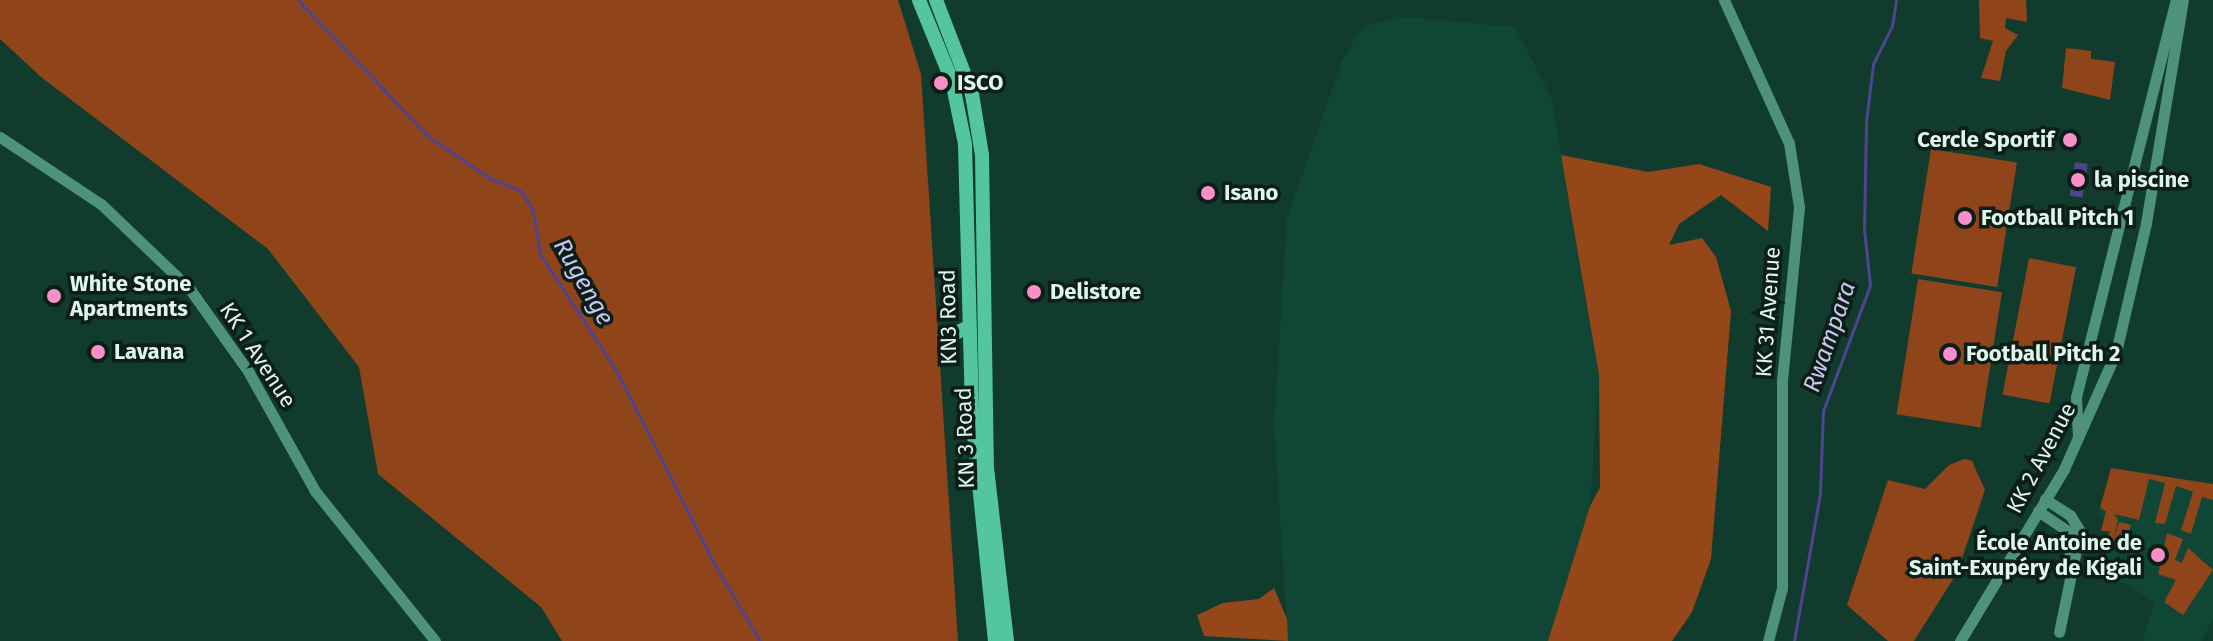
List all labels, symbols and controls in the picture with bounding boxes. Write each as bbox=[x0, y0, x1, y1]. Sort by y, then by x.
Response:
place label: ISCO bbox=[957, 70, 1003, 96]
marker: ISCO bbox=[932, 74, 950, 92]
place label: Cercle Sportif bbox=[1917, 127, 2054, 153]
marker: Cercle Sportif bbox=[2061, 131, 2079, 149]
place label: la piscine bbox=[2094, 167, 2189, 193]
marker: la piscine bbox=[2069, 171, 2087, 189]
place label: Isano bbox=[1224, 180, 1278, 206]
marker: Isano bbox=[1199, 184, 1217, 202]
place label: Football Pitch 1 bbox=[1981, 205, 2134, 231]
marker: Football Pitch 1 bbox=[1956, 209, 1974, 227]
water label: Rugenge bbox=[547, 234, 619, 330]
street label: KK 31 Avenue bbox=[1750, 246, 1786, 378]
street label: KN3 Road bbox=[934, 269, 962, 365]
place label: White Stone Apartments bbox=[70, 270, 191, 322]
water label: Rwampara bbox=[1798, 278, 1862, 396]
place label: Delistore bbox=[1050, 279, 1141, 305]
marker: Delistore bbox=[1025, 283, 1043, 301]
marker: White Stone Apartments bbox=[45, 287, 63, 305]
street label: KK 1 Avenue bbox=[214, 297, 302, 413]
place label: Lavana bbox=[114, 339, 184, 365]
place label: Football Pitch 2 bbox=[1966, 341, 2120, 367]
marker: Lavana bbox=[89, 343, 107, 361]
marker: Football Pitch 2 bbox=[1941, 345, 1959, 363]
street label: KN 3 Road bbox=[950, 387, 980, 489]
street label: KK 2 Avenue bbox=[2001, 398, 2081, 518]
place label: École Antoine de Saint-Exupéry de Kigali bbox=[1909, 529, 2142, 580]
marker: École Antoine de Saint-Exupéry de Kigali bbox=[2149, 546, 2167, 564]

